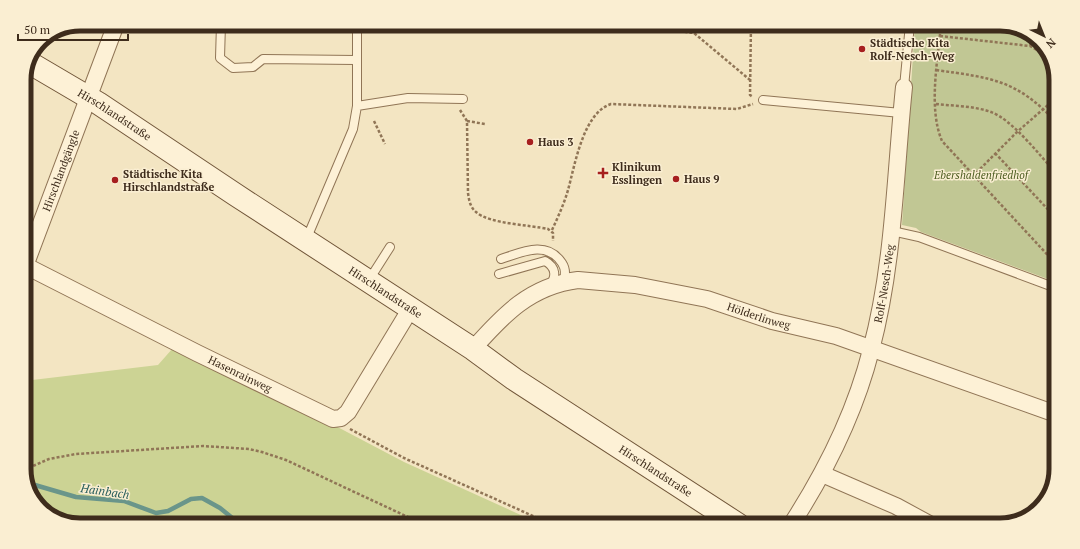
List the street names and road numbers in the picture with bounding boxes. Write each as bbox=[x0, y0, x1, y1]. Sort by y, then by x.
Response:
street label: Hirschlandstraße bbox=[75, 86, 154, 144]
street label: Hirschlandgängle bbox=[39, 127, 83, 213]
street label: Rolf-Nesch-Weg bbox=[871, 243, 897, 324]
street label: Hirschlandstraße bbox=[346, 263, 425, 321]
street label: Hölderlinweg bbox=[725, 299, 792, 332]
street label: Hasenrainweg bbox=[206, 352, 275, 395]
street label: Hirschlandstraße bbox=[616, 442, 695, 500]

